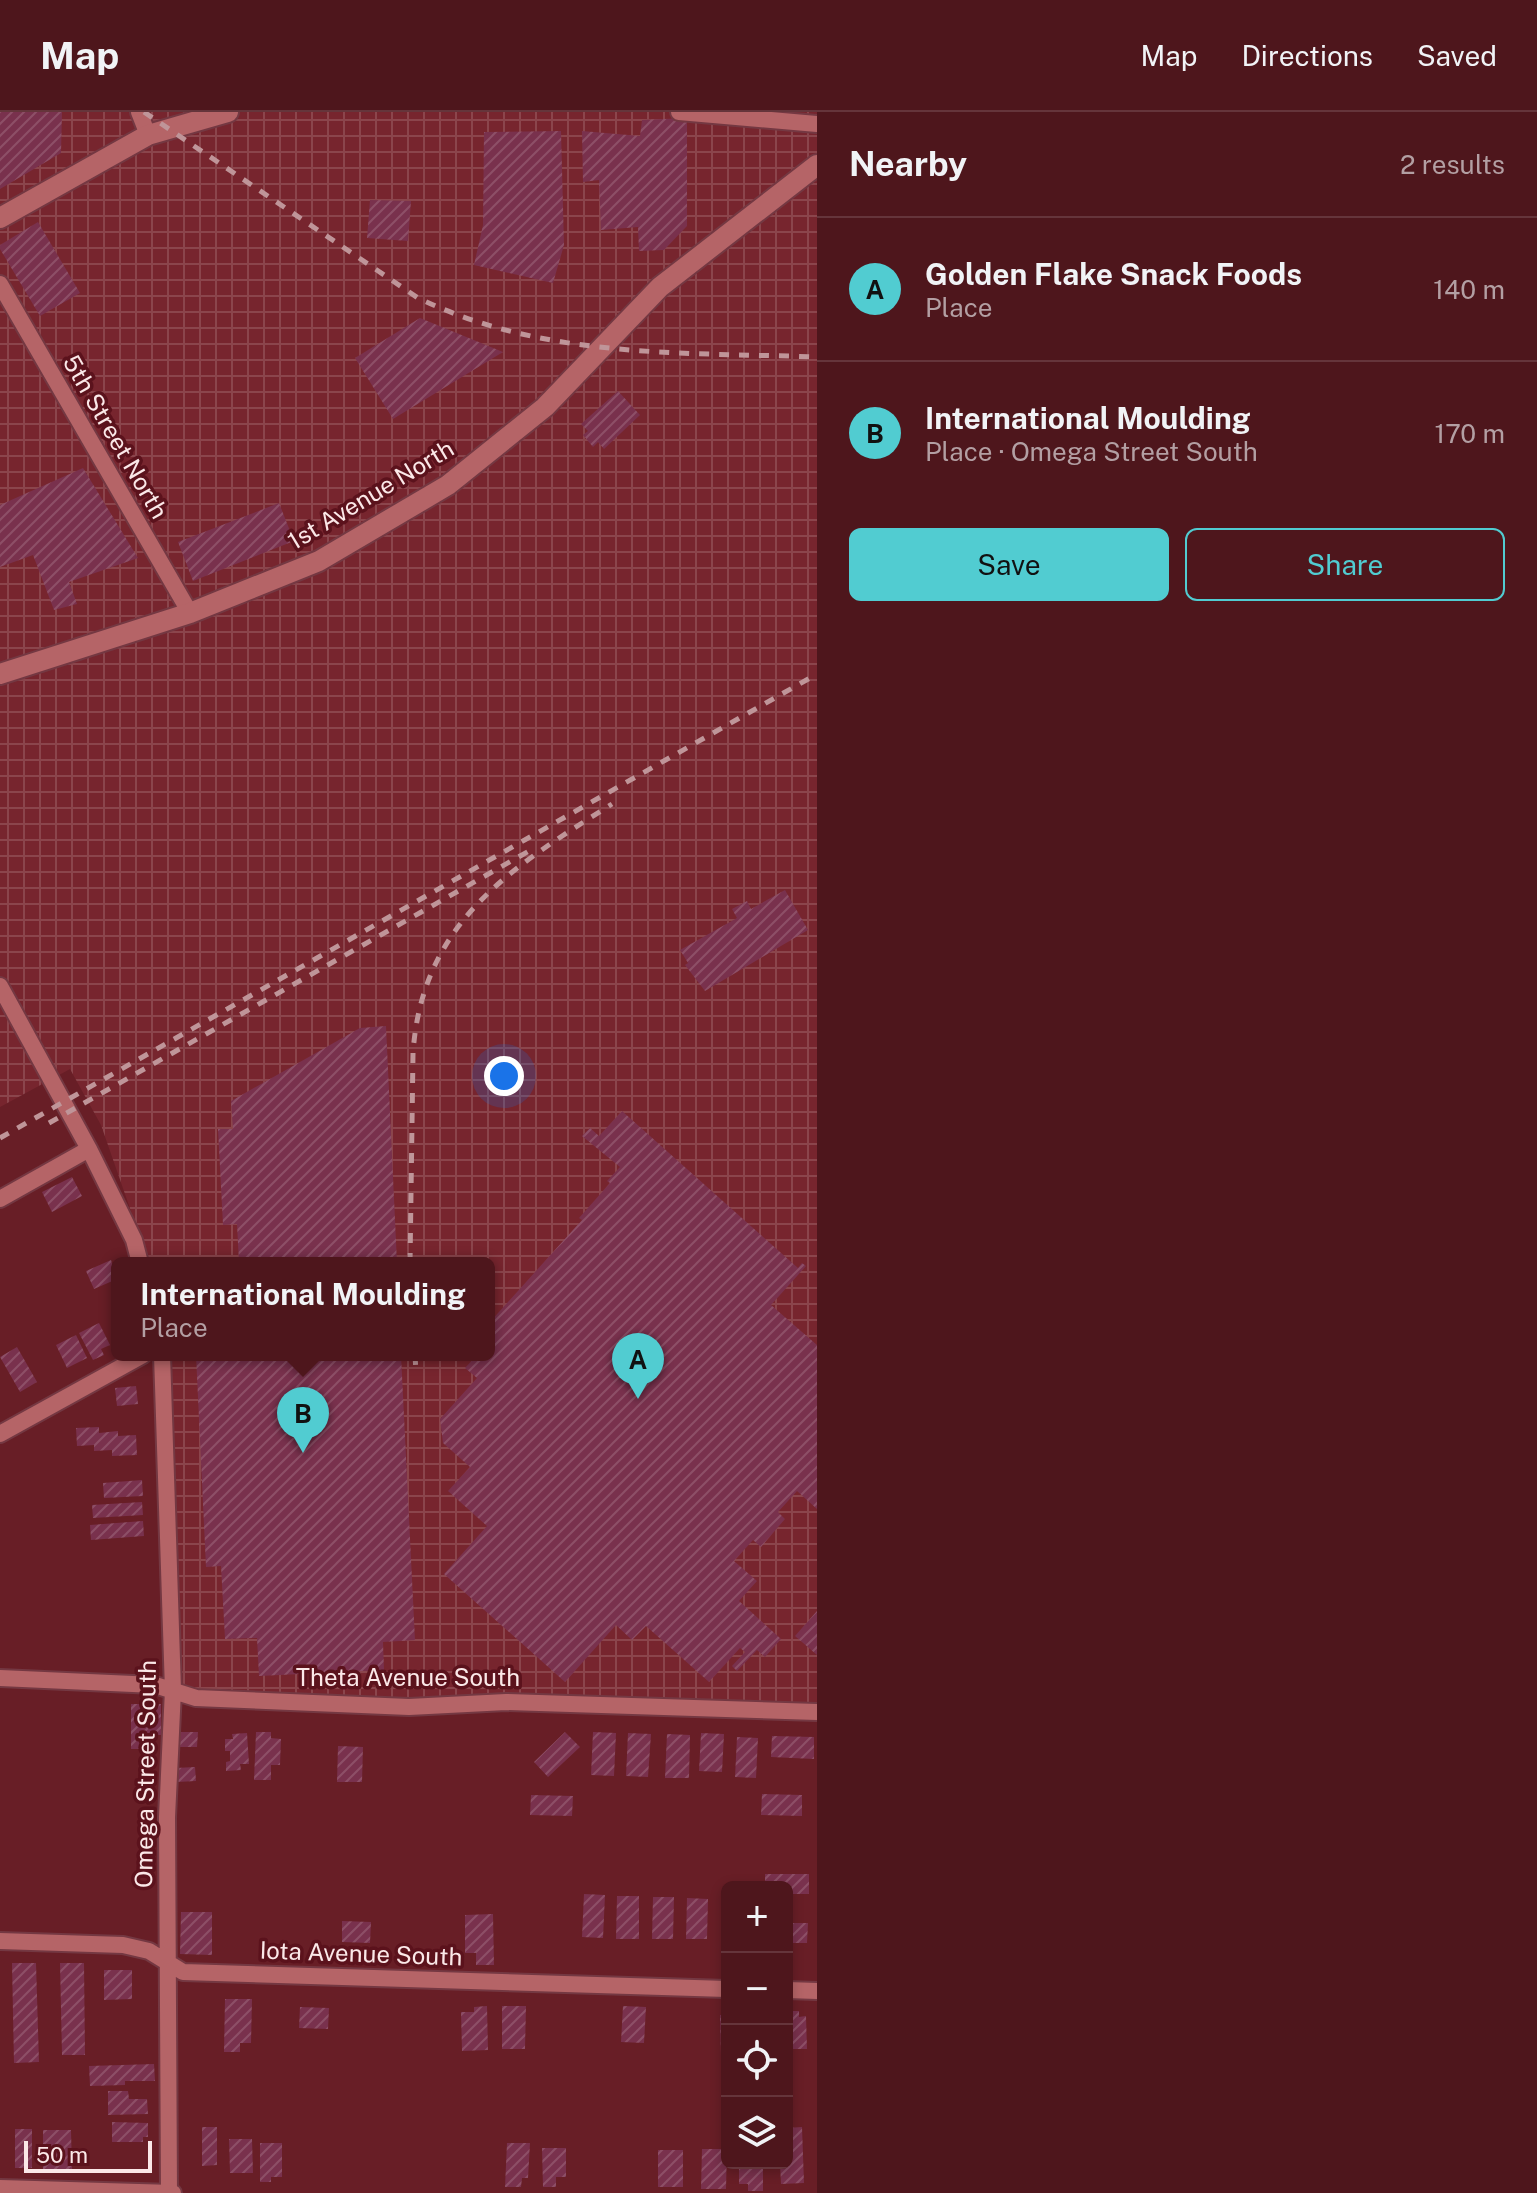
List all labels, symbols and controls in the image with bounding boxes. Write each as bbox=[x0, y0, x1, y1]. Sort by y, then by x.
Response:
text: Map bbox=[40, 33, 119, 78]
text: Map bbox=[1141, 39, 1197, 72]
text: Directions bbox=[1241, 39, 1373, 72]
text: Saved bbox=[1417, 39, 1497, 72]
text: Nearby bbox=[849, 144, 967, 184]
text: 2 results bbox=[1400, 149, 1505, 180]
text: Golden Flake Snack Foods bbox=[925, 256, 1302, 292]
text: A bbox=[866, 274, 884, 305]
text: 140 m bbox=[1433, 274, 1505, 305]
text: Place bbox=[925, 292, 992, 323]
street label: 5th Street North bbox=[58, 350, 174, 523]
text: International Moulding bbox=[925, 400, 1251, 436]
text: B bbox=[866, 418, 884, 449]
text: 170 m bbox=[1435, 418, 1505, 449]
street label: 1st Avenue North bbox=[282, 434, 459, 555]
text: Place · Omega Street South bbox=[925, 436, 1258, 467]
button: Save bbox=[849, 528, 1169, 601]
button: Share bbox=[1185, 528, 1505, 601]
your location bbox=[484, 1056, 524, 1096]
popup bbox=[111, 1257, 495, 1361]
text: International Moulding bbox=[140, 1276, 466, 1312]
text: Place bbox=[140, 1312, 208, 1343]
pin: A bbox=[612, 1333, 664, 1399]
pin: B bbox=[277, 1387, 329, 1453]
street label: Omega Street South bbox=[129, 1660, 161, 1888]
street label: Theta Avenue South bbox=[296, 1663, 520, 1691]
map controls bbox=[721, 1881, 793, 2169]
button: + bbox=[721, 1881, 793, 1953]
street label: Iota Avenue South bbox=[259, 1935, 463, 1971]
button: − bbox=[721, 1953, 793, 2025]
button: locate bbox=[721, 2025, 793, 2097]
button: layers bbox=[721, 2097, 793, 2169]
scale bar bbox=[24, 2137, 152, 2173]
text: 50 m bbox=[36, 2142, 88, 2168]

